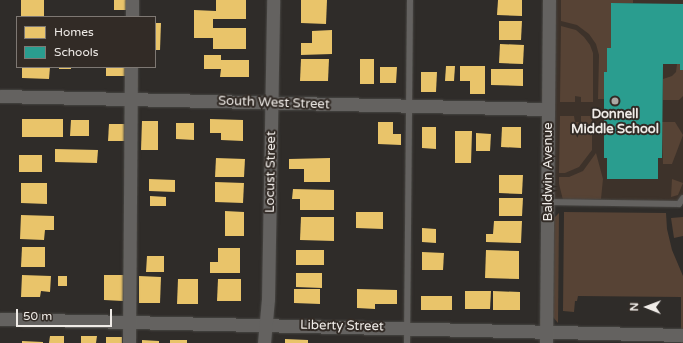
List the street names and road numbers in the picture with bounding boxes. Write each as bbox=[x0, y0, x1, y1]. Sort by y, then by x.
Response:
street label: South West Street bbox=[218, 93, 330, 113]
street label: Baldwin Avenue bbox=[540, 122, 556, 222]
street label: Locust Street bbox=[262, 131, 280, 213]
street label: Liberty Street bbox=[300, 317, 384, 335]

